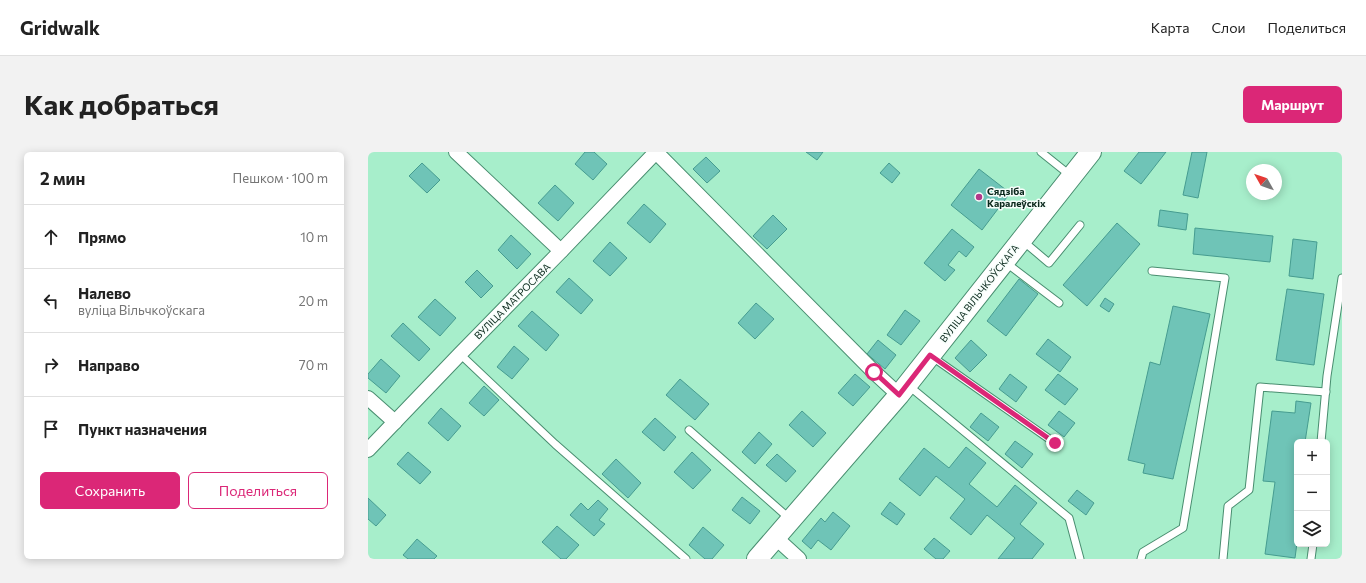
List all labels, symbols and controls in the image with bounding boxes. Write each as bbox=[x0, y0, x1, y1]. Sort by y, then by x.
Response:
text: Gridwalk bbox=[20, 16, 100, 39]
text: Карта bbox=[1151, 19, 1189, 36]
text: Слои bbox=[1211, 19, 1246, 36]
text: Поделиться bbox=[1268, 19, 1346, 36]
button: Маршрут bbox=[1243, 86, 1342, 123]
text: Как добраться bbox=[24, 87, 219, 121]
north arrow bbox=[1246, 164, 1282, 200]
text: 2 мин bbox=[40, 168, 85, 189]
text: Пешком · 100 m bbox=[233, 170, 328, 186]
place label: Сядзіба Каралеўскіх bbox=[987, 185, 1046, 209]
marker: Сядзіба Каралеўскіх bbox=[974, 192, 984, 202]
icon: ahead bbox=[40, 226, 62, 248]
text: Прямо bbox=[78, 228, 126, 246]
text: 10 m bbox=[300, 229, 328, 245]
street label: ВУЛІЦА ВІЛЬЧКОЎСКАГА bbox=[937, 241, 1021, 344]
street label: ВУЛІЦА МАТРОСАВА bbox=[472, 260, 553, 341]
text: Налево bbox=[78, 284, 131, 302]
icon: left bbox=[40, 290, 62, 312]
text: 20 m bbox=[299, 293, 328, 309]
text: вуліца Вільчкоўскага bbox=[78, 302, 205, 318]
icon: right bbox=[40, 354, 62, 376]
text: Направо bbox=[78, 356, 140, 374]
text: 70 m bbox=[299, 357, 328, 373]
route start bbox=[865, 363, 883, 381]
icon: arrive bbox=[40, 418, 62, 440]
text: Пункт назначения bbox=[78, 420, 207, 438]
route end bbox=[1046, 434, 1064, 452]
map controls bbox=[1294, 439, 1330, 547]
button: + bbox=[1294, 439, 1330, 475]
button: Сохранить bbox=[40, 472, 180, 509]
button: Поделиться bbox=[188, 472, 328, 509]
button: − bbox=[1294, 475, 1330, 511]
button: layers bbox=[1294, 511, 1330, 547]

